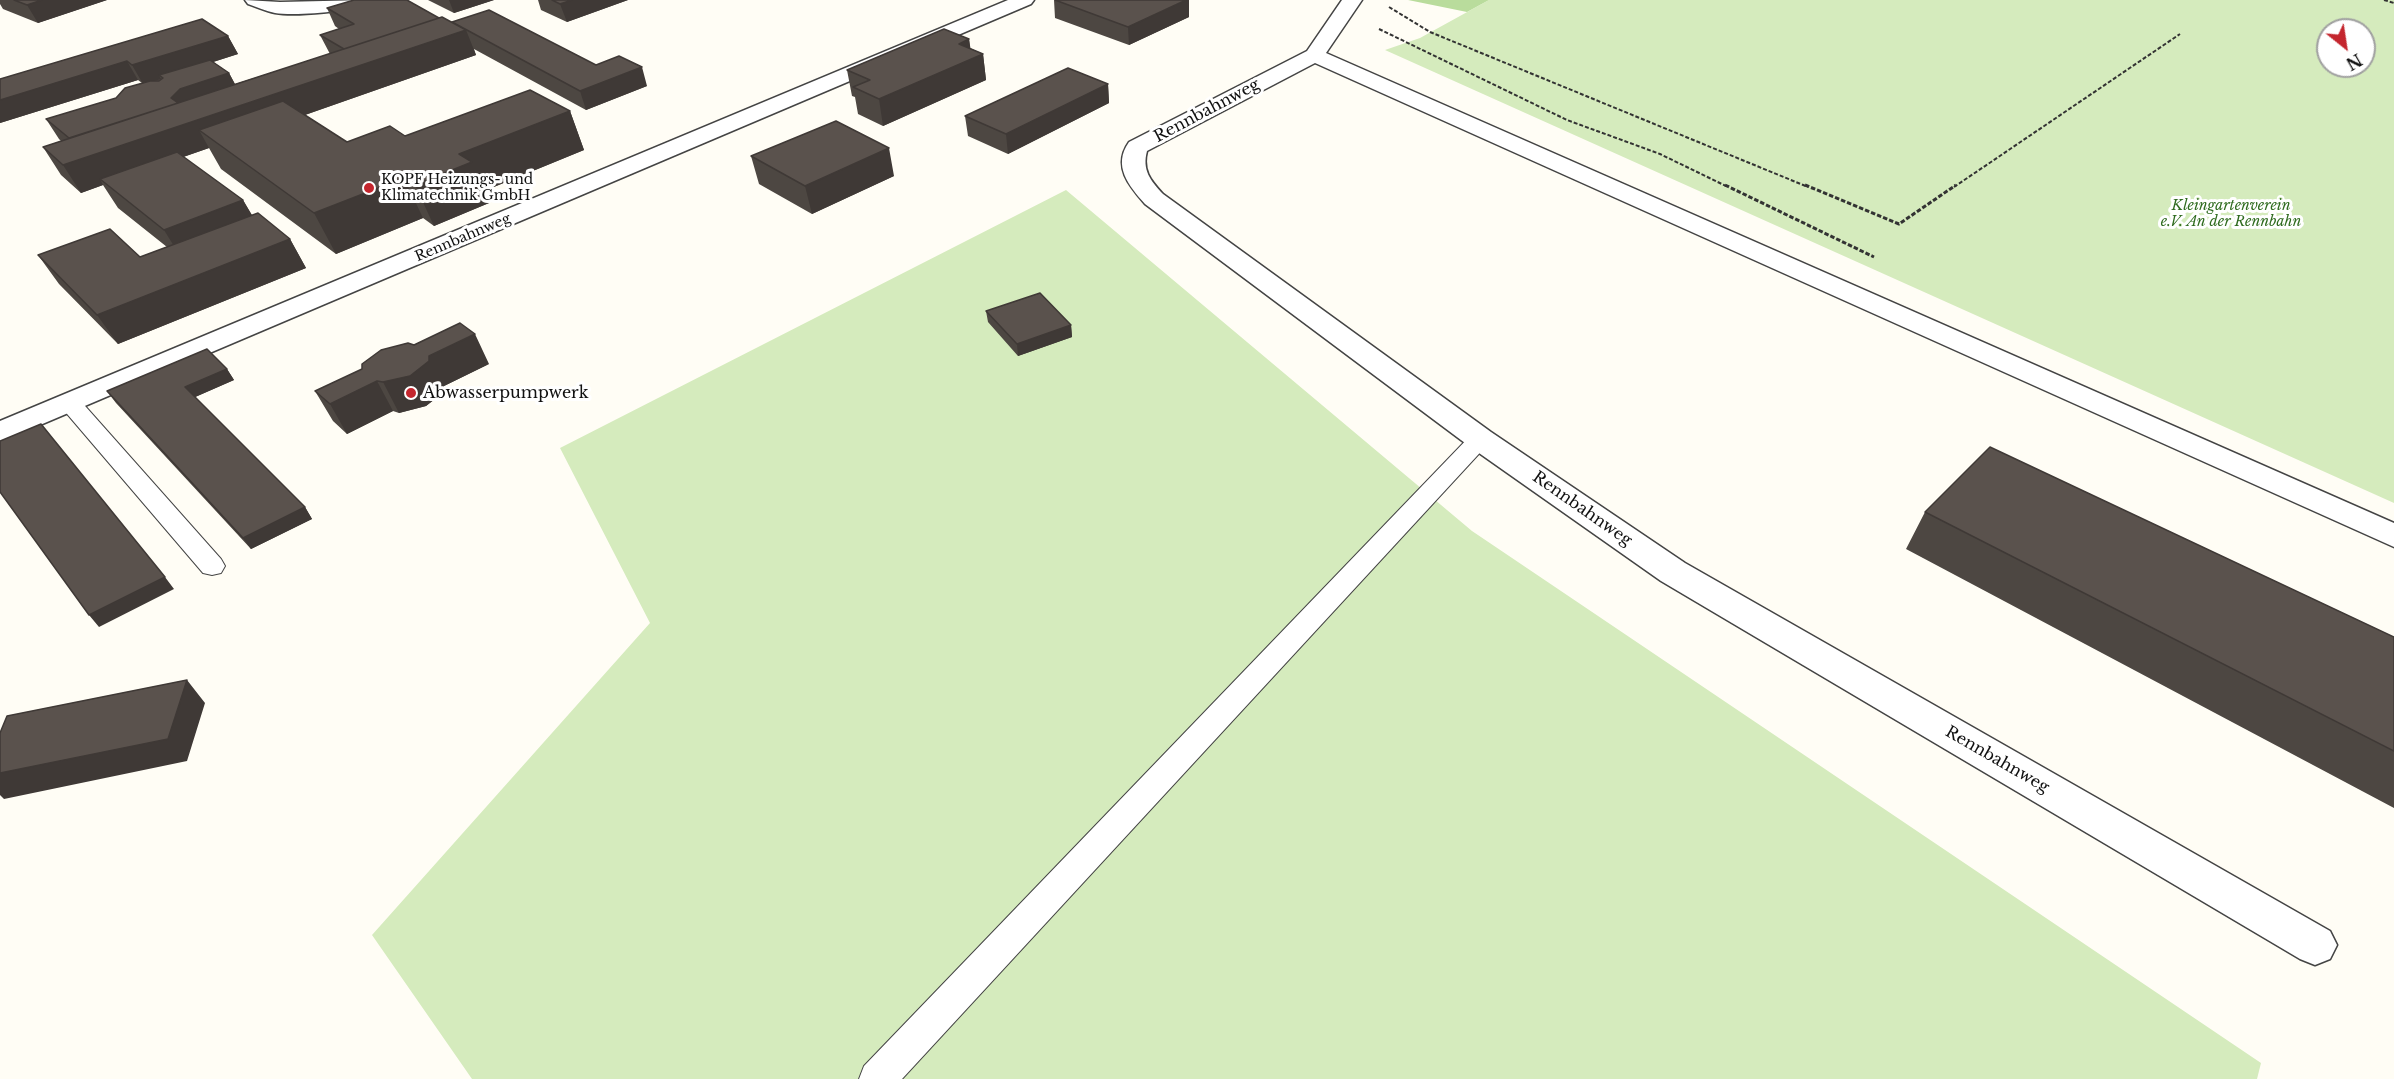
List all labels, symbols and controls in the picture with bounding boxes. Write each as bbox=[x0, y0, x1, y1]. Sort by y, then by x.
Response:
north arrow bbox=[2316, 18, 2376, 78]
text: N bbox=[2342, 49, 2366, 74]
street label: Rennbahnweg bbox=[1151, 75, 1263, 147]
place label: KOPF Heizungs- und Klimatechnik GmbH bbox=[381, 172, 533, 204]
marker: KOPF Heizungs- und Klimatechnik GmbH bbox=[362, 181, 376, 195]
park label: Kleingartenverein e.V. An der Rennbahn bbox=[2161, 198, 2301, 231]
street label: Rennbahnweg bbox=[413, 210, 513, 266]
place label: Abwasserpumpwerk bbox=[423, 383, 589, 403]
marker: Abwasserpumpwerk bbox=[404, 386, 418, 400]
street label: Rennbahnweg bbox=[1529, 468, 1635, 550]
street label: Rennbahnweg bbox=[1942, 722, 2052, 798]

